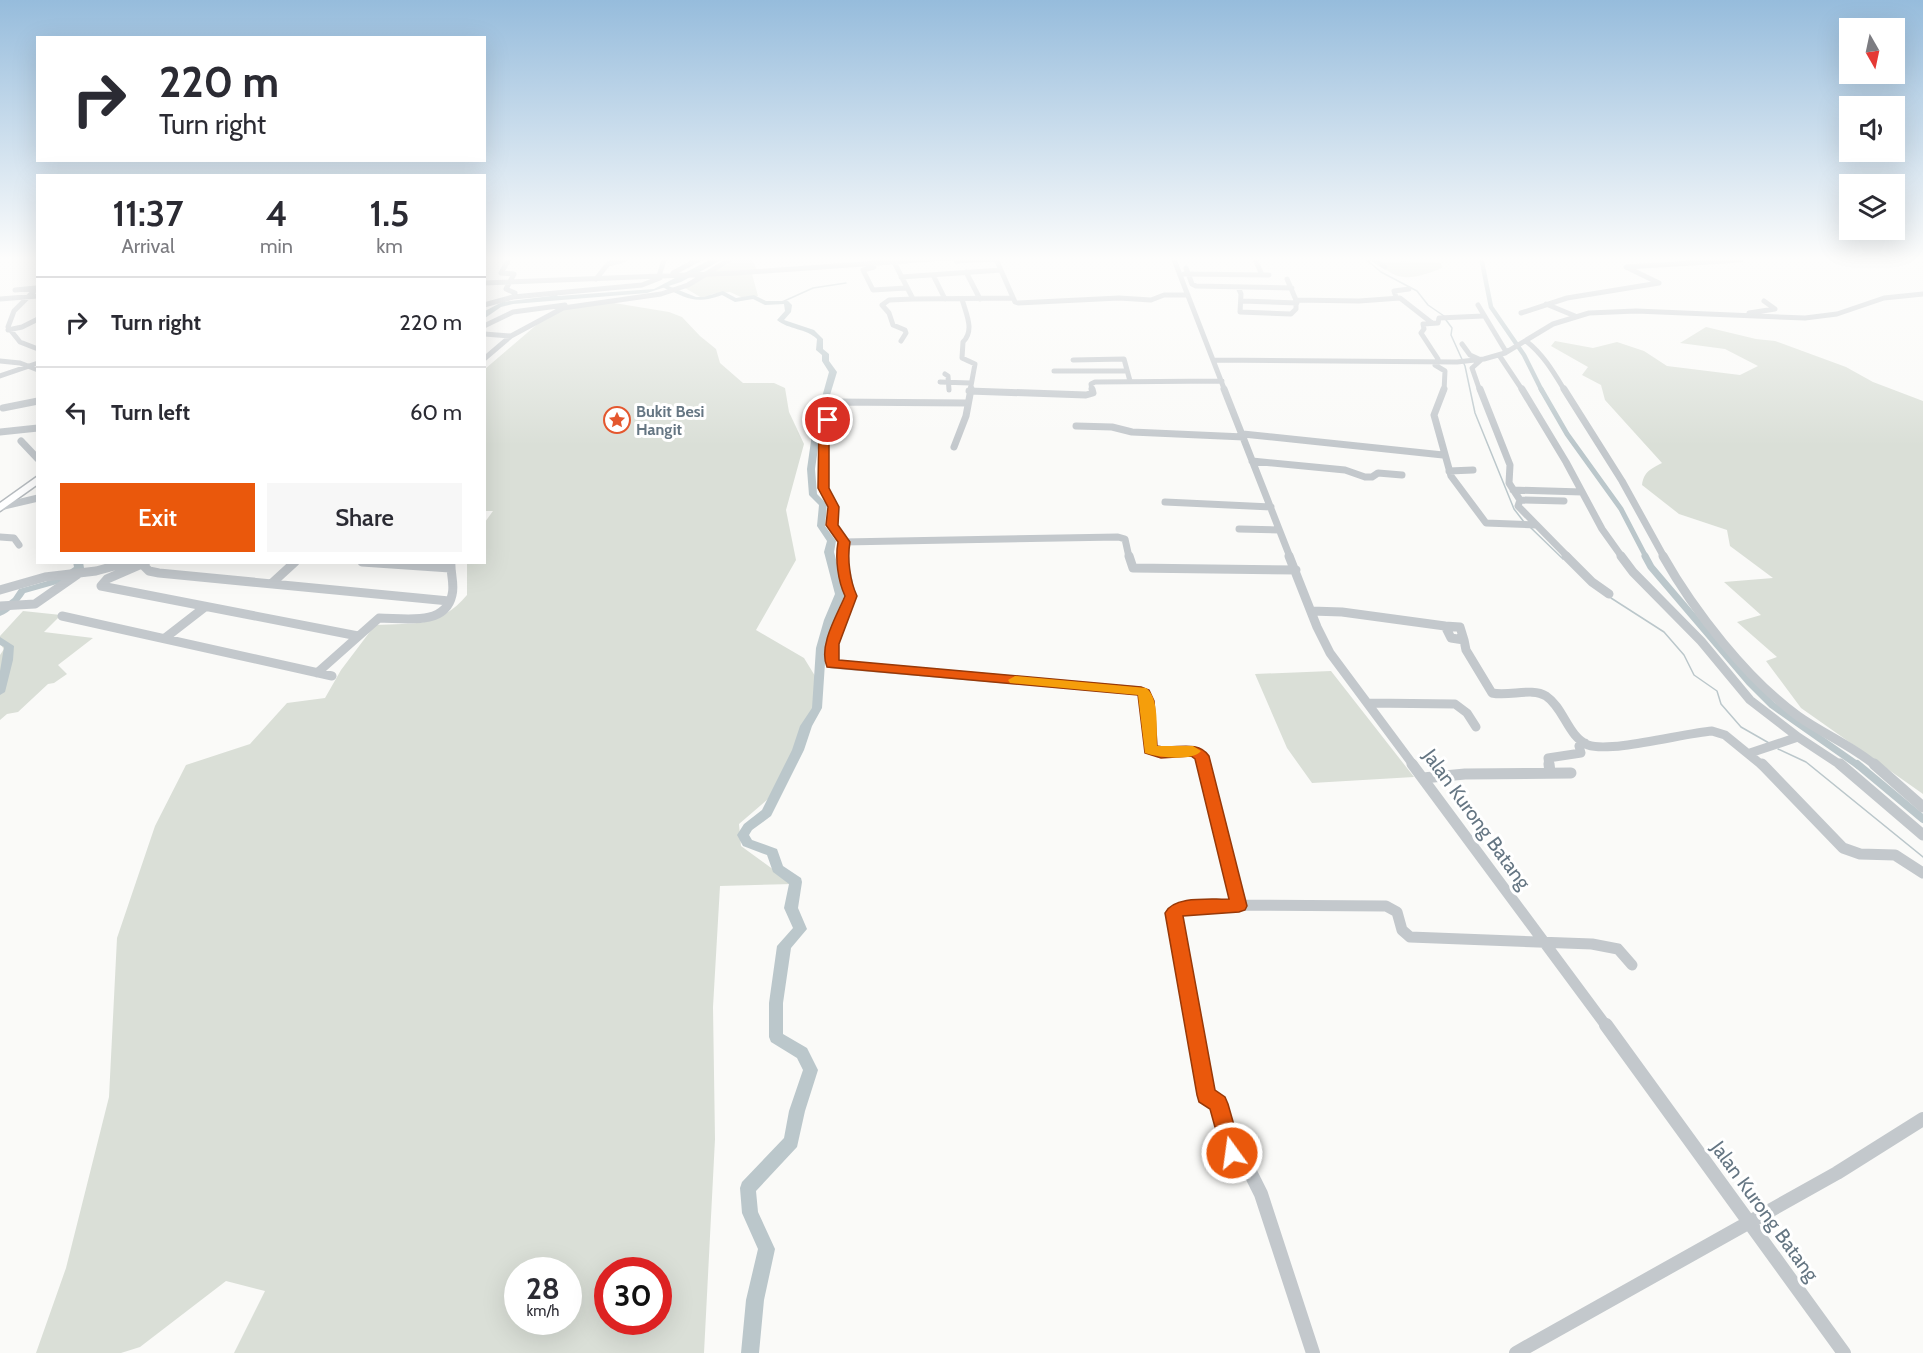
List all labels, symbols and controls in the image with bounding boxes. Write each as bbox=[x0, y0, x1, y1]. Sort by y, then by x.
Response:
north arrow bbox=[1839, 18, 1905, 84]
map controls bbox=[1839, 18, 1905, 240]
text: 220 m bbox=[159, 56, 279, 108]
icon: right bbox=[60, 60, 138, 138]
button: sound bbox=[1839, 96, 1905, 162]
text: Turn right bbox=[159, 108, 266, 141]
button: layers bbox=[1839, 174, 1905, 240]
text: 11:37 bbox=[113, 191, 184, 235]
text: 4 bbox=[266, 191, 287, 235]
text: 1.5 bbox=[370, 191, 409, 235]
text: Arrival bbox=[121, 234, 175, 258]
text: min bbox=[260, 234, 293, 258]
text: km bbox=[376, 234, 403, 258]
icon: right bbox=[60, 306, 93, 339]
text: Turn right bbox=[111, 309, 201, 336]
text: 220 m bbox=[399, 309, 462, 336]
pin bbox=[802, 394, 853, 445]
icon: left bbox=[60, 396, 93, 429]
text: Turn left bbox=[111, 399, 190, 426]
text: 60 m bbox=[410, 399, 462, 426]
place label: Bukit Besi Hangit bbox=[636, 402, 704, 439]
icon: arrive bbox=[811, 403, 844, 436]
place icon: Bukit Besi Hangit bbox=[602, 405, 632, 435]
button: Exit bbox=[60, 483, 255, 552]
button: Share bbox=[267, 483, 462, 552]
street label: Jalan Kurong Batang bbox=[1418, 743, 1536, 895]
position arrow bbox=[1200, 1121, 1264, 1185]
street label: Jalan Kurong Batang bbox=[1706, 1135, 1824, 1287]
speed limit sign: 30 bbox=[594, 1257, 672, 1335]
text: 28 bbox=[526, 1270, 560, 1307]
text: km/h bbox=[527, 1302, 559, 1320]

